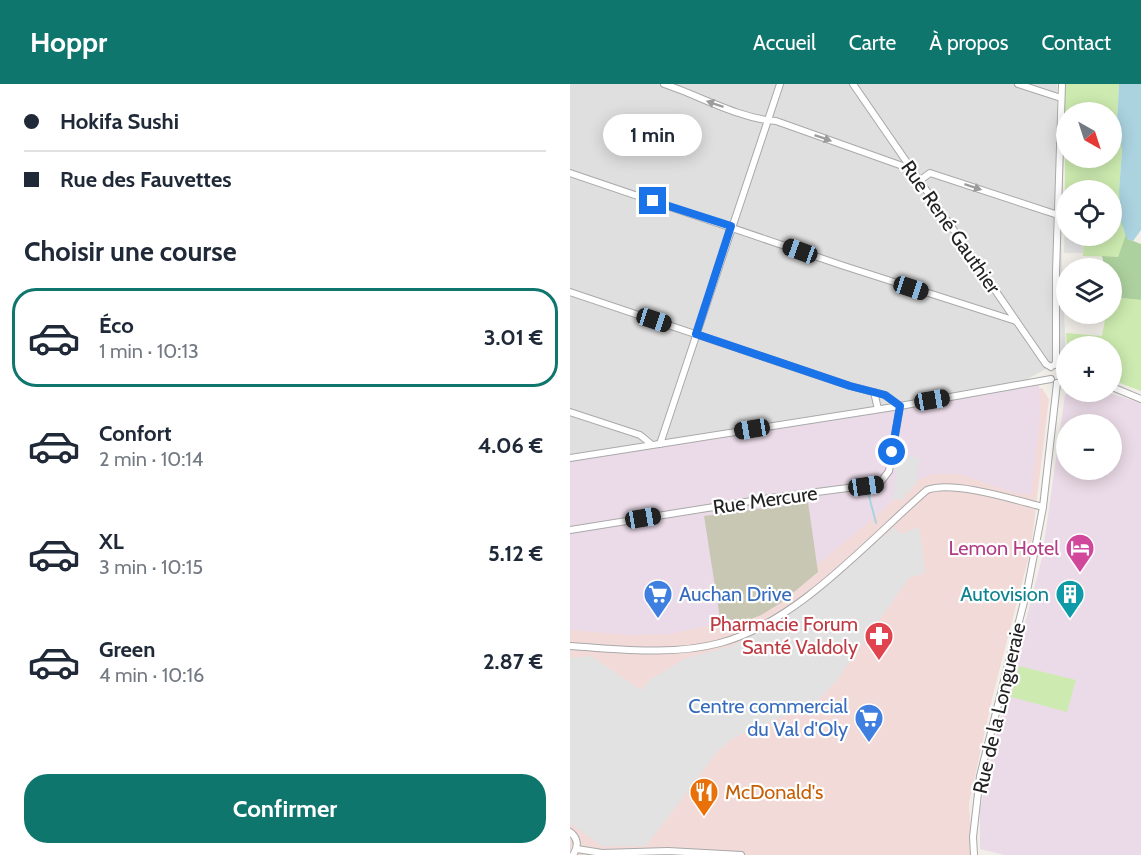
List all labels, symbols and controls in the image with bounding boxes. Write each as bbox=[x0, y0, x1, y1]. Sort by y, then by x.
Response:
text: Hoppr bbox=[30, 25, 107, 59]
text: Accueil bbox=[753, 30, 816, 55]
text: Carte bbox=[849, 30, 896, 55]
text: À propos bbox=[929, 30, 1008, 55]
text: Contact bbox=[1041, 30, 1111, 55]
one-way arrow bbox=[706, 98, 724, 108]
north arrow bbox=[1056, 102, 1122, 168]
map controls bbox=[1056, 102, 1122, 480]
text: Hokifa Sushi bbox=[60, 108, 179, 135]
callout: 1 min bbox=[604, 114, 702, 156]
text: 1 min bbox=[630, 123, 675, 147]
one-way arrow bbox=[814, 133, 832, 143]
street label: Rue René Gauthier bbox=[896, 156, 1006, 299]
text: Rue des Fauvettes bbox=[60, 166, 232, 193]
button: locate bbox=[1056, 180, 1122, 246]
one-way arrow bbox=[964, 183, 982, 192]
route end bbox=[639, 187, 666, 214]
text: Choisir une course bbox=[24, 235, 237, 268]
car bbox=[780, 236, 820, 266]
button: layers bbox=[1056, 258, 1122, 324]
car bbox=[891, 274, 931, 302]
car bbox=[634, 306, 674, 334]
icon: car bbox=[27, 311, 81, 365]
text: Éco bbox=[99, 312, 134, 339]
text: 3.01 € bbox=[484, 324, 543, 351]
button: + bbox=[1056, 336, 1122, 402]
text: 1 min · 10:13 bbox=[99, 339, 199, 363]
car bbox=[913, 388, 951, 412]
button: − bbox=[1056, 414, 1122, 480]
car bbox=[733, 417, 771, 441]
icon: car bbox=[27, 419, 81, 473]
text: Confort bbox=[99, 420, 172, 447]
text: 4.06 € bbox=[478, 432, 543, 459]
route start bbox=[878, 438, 905, 465]
text: 2 min · 10:14 bbox=[99, 447, 203, 471]
car bbox=[847, 475, 885, 497]
street label: Rue Mercure bbox=[711, 481, 819, 519]
car bbox=[624, 506, 662, 530]
icon: car bbox=[27, 527, 81, 581]
text: XL bbox=[99, 528, 124, 555]
hotel icon: Lemon Hotel bbox=[1064, 532, 1096, 574]
place label: Lemon Hotel bbox=[948, 536, 1059, 560]
text: 5.12 € bbox=[488, 540, 543, 567]
text: 3 min · 10:15 bbox=[99, 555, 203, 579]
supermarket icon: Auchan Drive bbox=[642, 578, 674, 620]
building icon: Autovision bbox=[1054, 578, 1086, 620]
place label: Auchan Drive bbox=[679, 582, 792, 606]
place label: Autovision bbox=[960, 582, 1049, 606]
place label: Pharmacie Forum Santé Valdoly bbox=[710, 612, 858, 659]
pharmacy icon: Pharmacie Forum Santé Valdoly bbox=[863, 620, 895, 662]
street label: Rue de la Longueraie bbox=[968, 620, 1030, 796]
icon: car bbox=[27, 635, 81, 689]
text: Green bbox=[99, 636, 155, 663]
text: 2.87 € bbox=[483, 648, 543, 675]
text: 4 min · 10:16 bbox=[99, 663, 204, 687]
place label: Centre commercial du Val d'Oly bbox=[688, 694, 848, 741]
supermarket icon: Centre commercial du Val d'Oly bbox=[853, 702, 885, 744]
button: Confirmer bbox=[24, 774, 546, 843]
restaurant icon: McDonald's bbox=[688, 776, 720, 818]
place label: McDonald's bbox=[725, 780, 823, 804]

